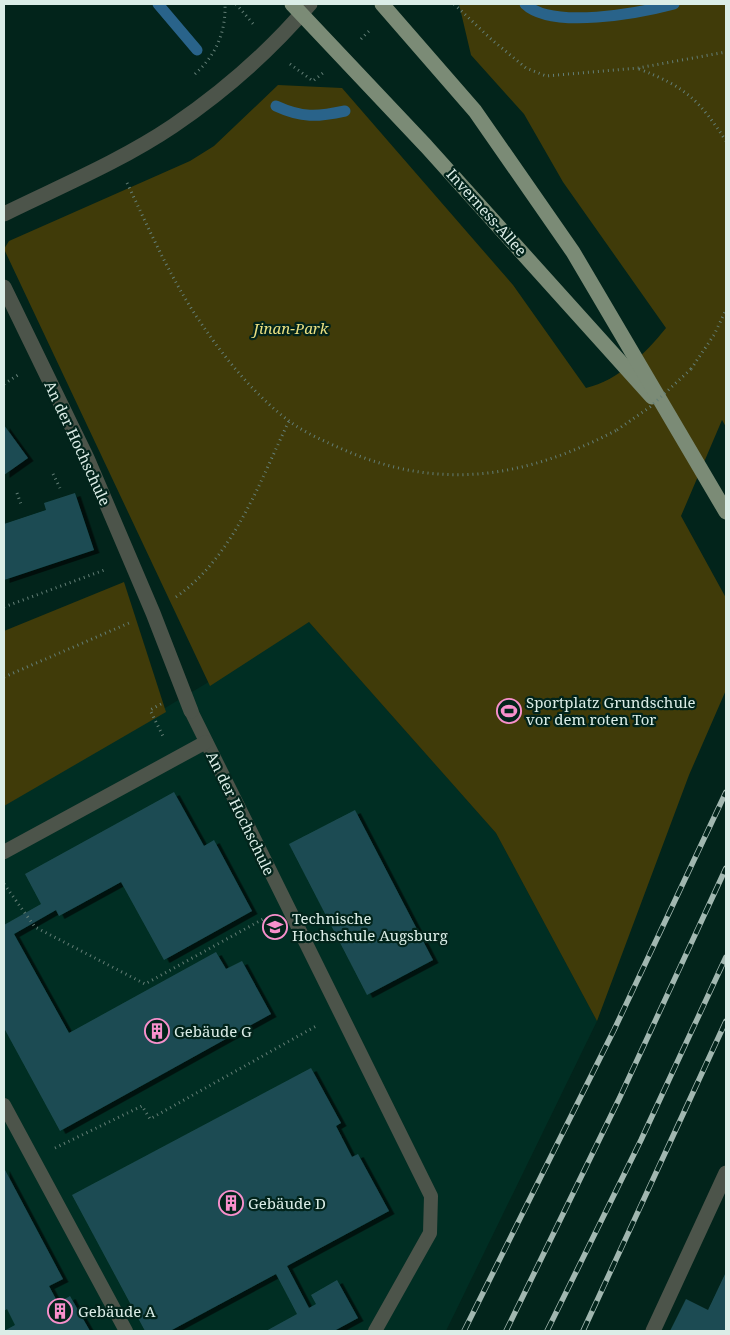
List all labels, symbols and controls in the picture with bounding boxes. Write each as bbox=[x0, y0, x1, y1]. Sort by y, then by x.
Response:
street label: Inverness-Allee bbox=[443, 164, 531, 260]
park label: Jinan-Park bbox=[251, 318, 329, 338]
street label: An der Hochschule bbox=[40, 377, 116, 509]
place label: Sportplatz Grundschule vor dem roten Tor bbox=[526, 692, 696, 729]
sports icon: Sportplatz Grundschule vor dem roten Tor bbox=[496, 698, 522, 724]
street label: An der Hochschule bbox=[202, 748, 280, 878]
place label: Technische Hochschule Augsburg bbox=[292, 908, 448, 945]
school or university icon: Technische Hochschule Augsburg bbox=[262, 914, 288, 940]
building icon: Gebäude G bbox=[144, 1018, 170, 1044]
place label: Gebäude G bbox=[174, 1021, 252, 1041]
building icon: Gebäude D bbox=[218, 1190, 244, 1216]
place label: Gebäude D bbox=[248, 1193, 326, 1213]
building icon: Gebäude A bbox=[47, 1298, 73, 1324]
place label: Gebäude A bbox=[78, 1301, 156, 1321]

